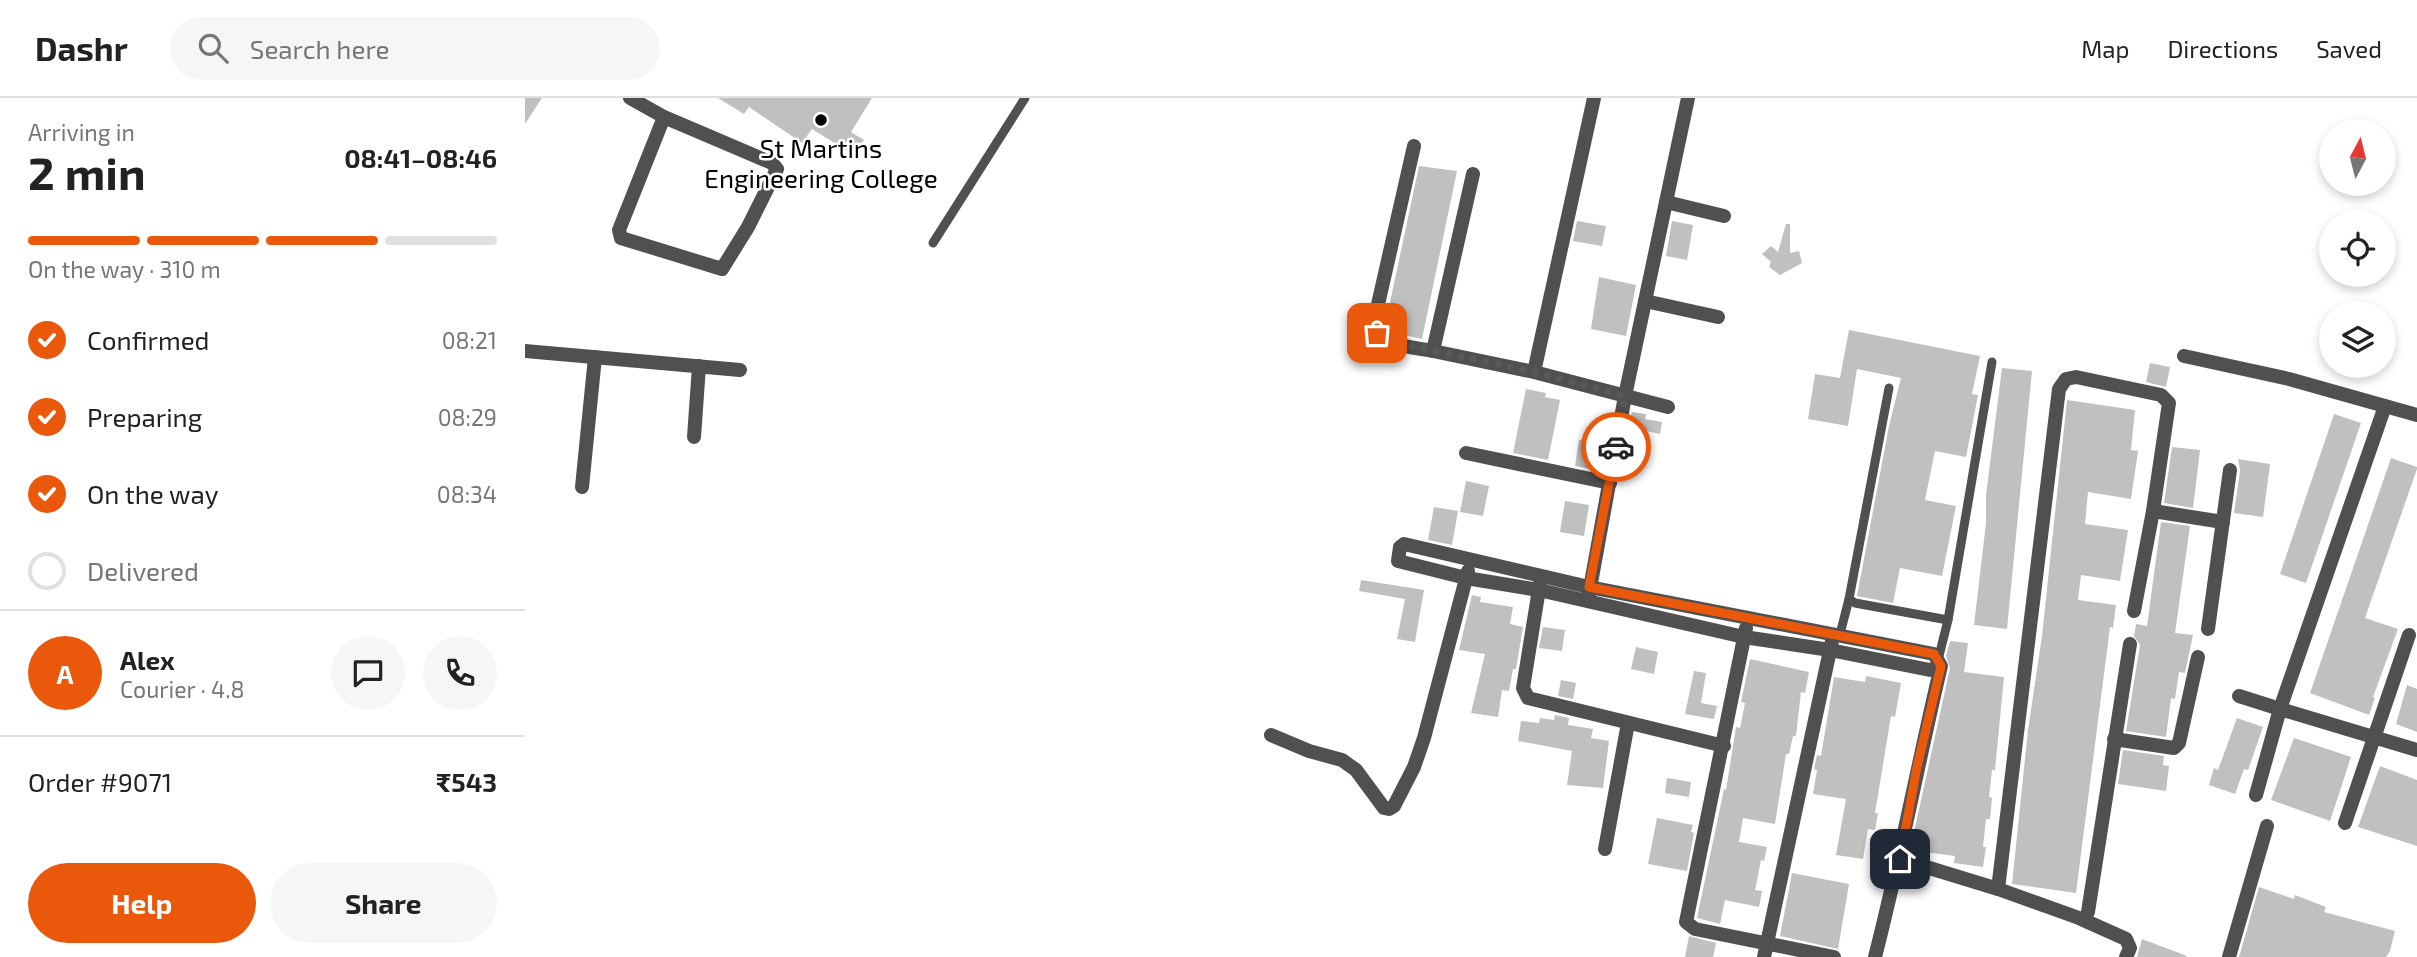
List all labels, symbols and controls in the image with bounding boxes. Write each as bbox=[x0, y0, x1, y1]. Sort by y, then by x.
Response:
search box bbox=[170, 17, 660, 80]
text: Dashr bbox=[35, 28, 128, 68]
icon: search bbox=[194, 29, 232, 67]
text: Search here bbox=[250, 33, 389, 64]
text: Map bbox=[2081, 34, 2129, 63]
text: Directions bbox=[2167, 34, 2278, 63]
text: Saved bbox=[2316, 34, 2382, 63]
marker: St Martins Engineering College bbox=[813, 112, 829, 128]
text: Arriving in bbox=[28, 118, 135, 146]
north arrow bbox=[2319, 119, 2396, 196]
map controls bbox=[2319, 119, 2396, 378]
place label: St Martins Engineering College bbox=[704, 132, 938, 193]
text: 08:41–08:46 bbox=[344, 142, 497, 173]
text: 2 min bbox=[28, 144, 146, 199]
button: locate bbox=[2319, 210, 2396, 287]
text: On the way · 310 m bbox=[28, 255, 221, 283]
button: layers bbox=[2319, 301, 2396, 378]
pin bbox=[1347, 303, 1407, 363]
icon: bag bbox=[1358, 314, 1396, 352]
icon: check bbox=[28, 321, 66, 359]
text: Confirmed bbox=[87, 324, 210, 355]
text: 08:21 bbox=[442, 326, 497, 354]
icon: check bbox=[28, 398, 66, 436]
text: Preparing bbox=[87, 401, 202, 432]
text: 08:29 bbox=[438, 403, 497, 431]
courier bbox=[1581, 412, 1651, 482]
icon: car bbox=[1597, 428, 1635, 466]
icon: check bbox=[28, 475, 66, 513]
text: On the way bbox=[87, 478, 218, 509]
text: 08:34 bbox=[437, 480, 497, 508]
text: Delivered bbox=[87, 555, 199, 586]
button: chat bbox=[331, 636, 405, 710]
button: phone bbox=[423, 636, 497, 710]
text: Alex bbox=[120, 644, 175, 675]
text: A bbox=[57, 658, 73, 689]
text: Courier · 4.8 bbox=[120, 675, 244, 703]
text: Order #9071 bbox=[28, 766, 172, 797]
text: ₹543 bbox=[436, 766, 497, 797]
pin bbox=[1870, 829, 1930, 889]
icon: home bbox=[1881, 840, 1919, 878]
button: Help bbox=[28, 863, 256, 943]
button: Share bbox=[270, 863, 497, 943]

